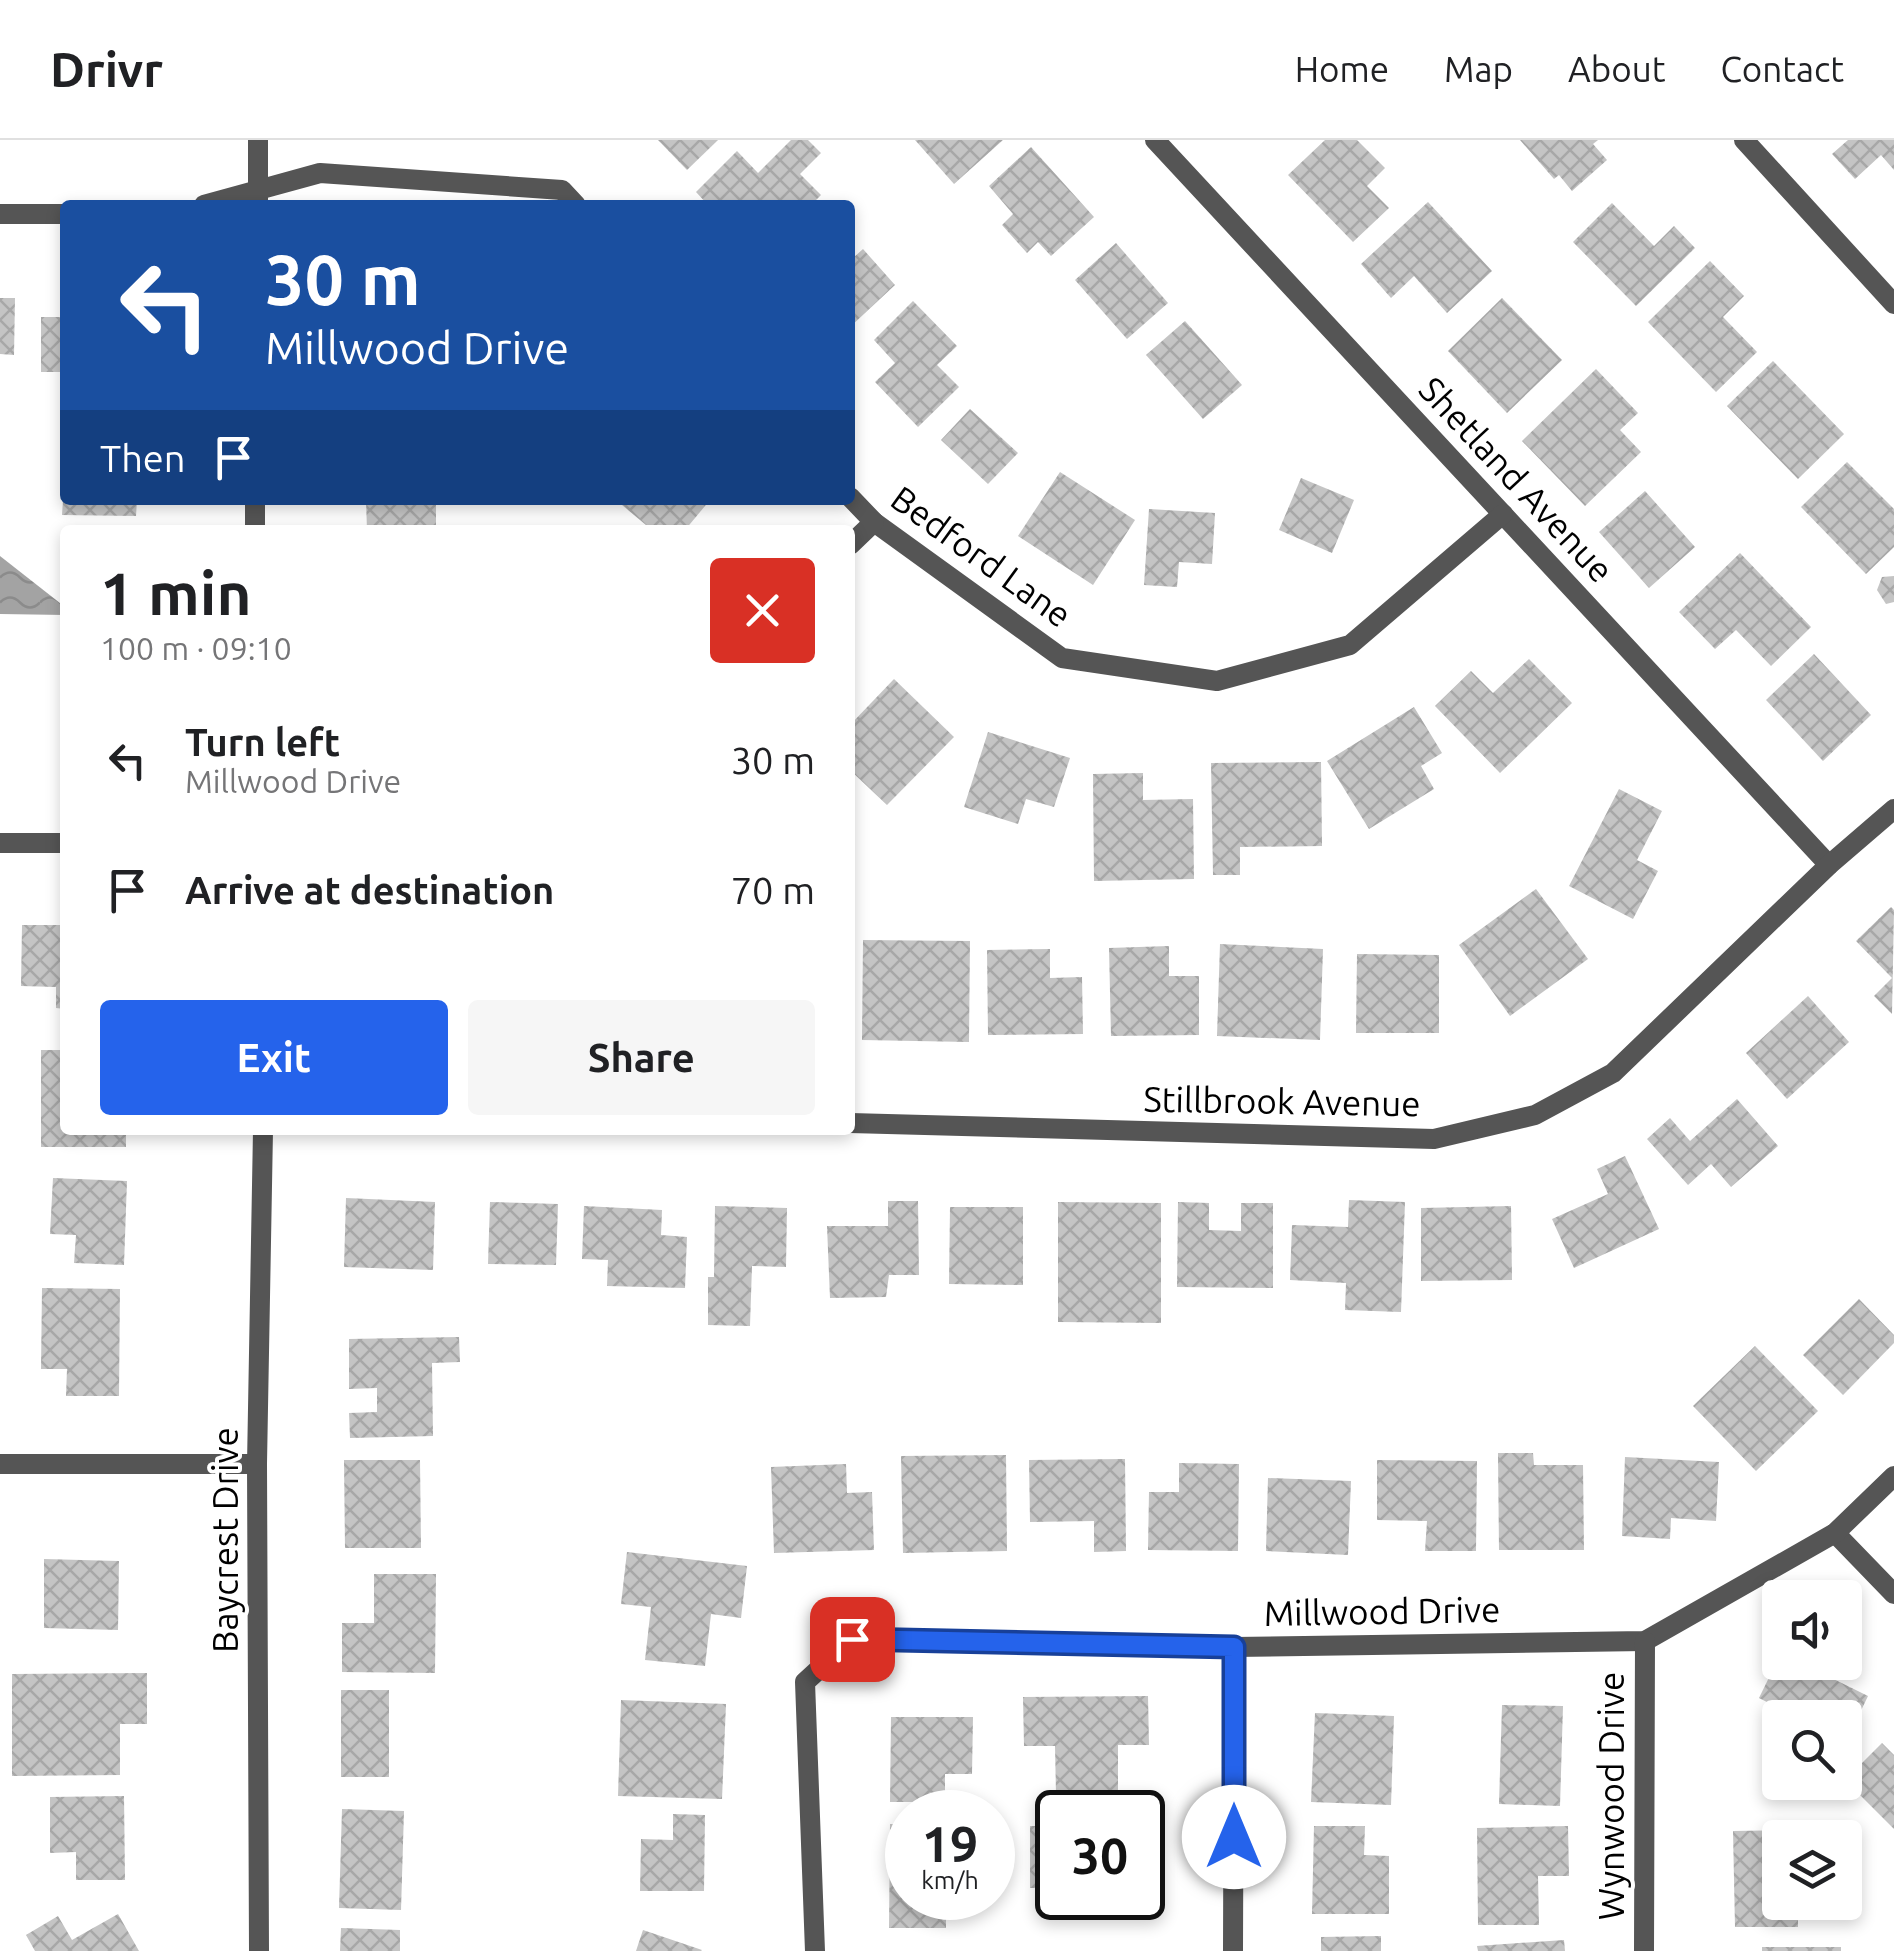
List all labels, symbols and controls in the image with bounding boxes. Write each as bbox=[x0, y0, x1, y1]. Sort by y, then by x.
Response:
text: Drivr bbox=[50, 42, 163, 96]
text: Home bbox=[1295, 49, 1389, 89]
text: Map bbox=[1444, 49, 1513, 89]
text: About bbox=[1568, 49, 1665, 89]
text: Contact bbox=[1720, 49, 1844, 89]
icon: left bbox=[100, 240, 230, 370]
text: 30 m bbox=[265, 240, 421, 318]
text: Millwood Drive bbox=[265, 322, 569, 373]
street label: Shetland Avenue bbox=[1412, 369, 1622, 590]
icon: arrive bbox=[206, 430, 261, 485]
text: Then bbox=[100, 437, 186, 479]
street label: Bedford Lane bbox=[884, 478, 1079, 635]
button: close bbox=[710, 558, 815, 663]
text: 1 min bbox=[100, 559, 252, 626]
text: 100 m · 09:10 bbox=[100, 630, 292, 666]
text: Turn left bbox=[185, 721, 340, 763]
icon: left bbox=[100, 733, 155, 788]
text: 30 m bbox=[731, 739, 815, 781]
text: Millwood Drive bbox=[185, 763, 401, 799]
icon: arrive bbox=[100, 863, 155, 918]
text: Arrive at destination bbox=[185, 869, 554, 911]
text: 70 m bbox=[731, 869, 815, 911]
button: Exit bbox=[100, 1000, 448, 1115]
button: Share bbox=[468, 1000, 815, 1115]
street label: Stillbrook Avenue bbox=[1143, 1079, 1421, 1123]
street label: Baycrest Drive bbox=[205, 1427, 245, 1653]
map controls bbox=[1762, 1580, 1862, 1920]
button: sound bbox=[1762, 1580, 1862, 1680]
street label: Millwood Drive bbox=[1263, 1589, 1501, 1633]
pin bbox=[810, 1597, 895, 1682]
icon: arrive bbox=[825, 1612, 880, 1667]
street label: Wynwood Drive bbox=[1591, 1672, 1631, 1920]
button: search bbox=[1762, 1700, 1862, 1800]
position arrow bbox=[1182, 1785, 1286, 1889]
speed limit sign: 30 bbox=[1035, 1790, 1165, 1920]
text: 19 bbox=[922, 1815, 978, 1871]
button: layers bbox=[1762, 1820, 1862, 1920]
text: km/h bbox=[921, 1866, 979, 1894]

